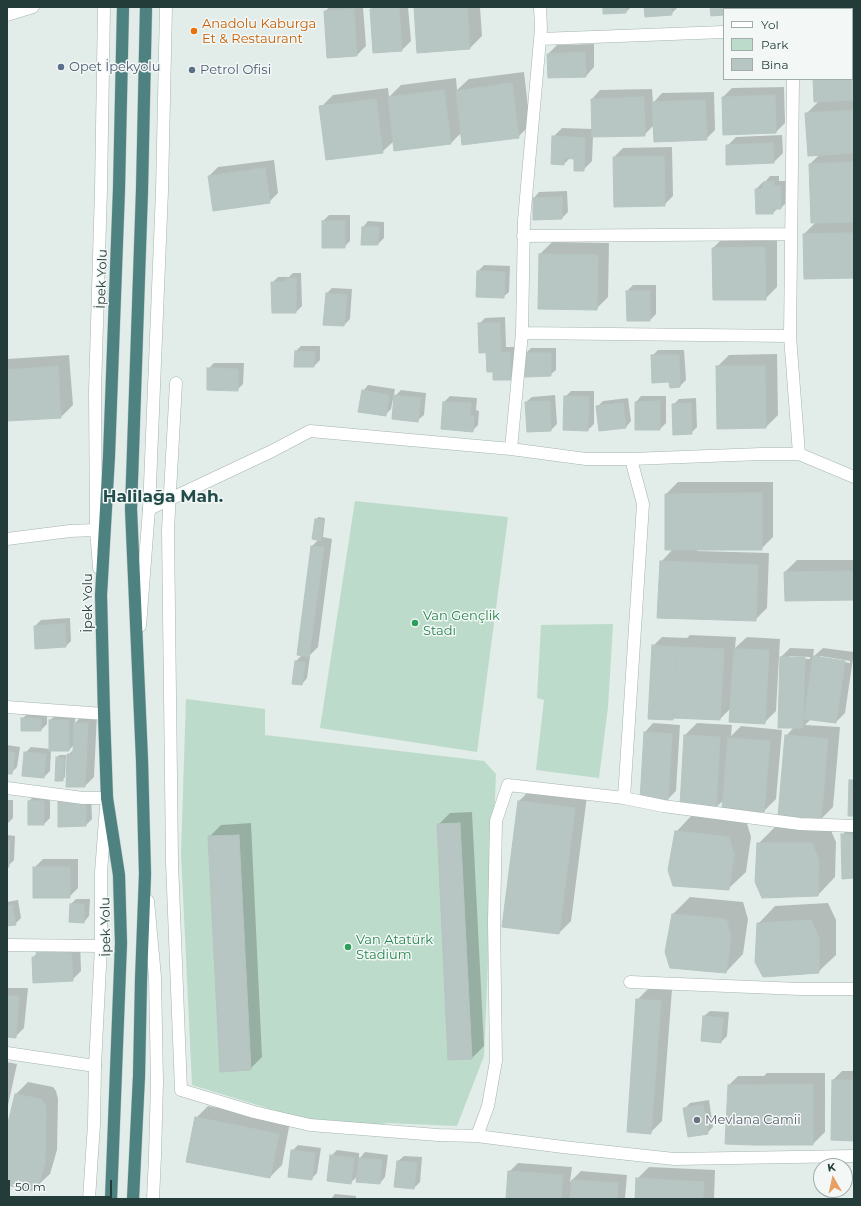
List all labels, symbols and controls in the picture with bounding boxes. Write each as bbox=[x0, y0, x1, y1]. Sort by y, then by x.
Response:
legend bbox=[723, 8, 853, 80]
place label: Anadolu Kaburga Et & Restaurant bbox=[202, 16, 316, 47]
text: Yol bbox=[761, 17, 779, 32]
marker: Anadolu Kaburga Et & Restaurant bbox=[189, 26, 199, 36]
text: Park bbox=[761, 37, 788, 52]
text: Bina bbox=[761, 57, 788, 72]
place label: Opet İpekyolu bbox=[69, 59, 161, 75]
marker: Opet İpekyolu bbox=[56, 62, 66, 72]
place label: Petrol Ofisi bbox=[200, 62, 271, 78]
marker: Petrol Ofisi bbox=[187, 65, 197, 75]
street label: İpek Yolu bbox=[93, 249, 111, 309]
district label: Halilağa Mah. bbox=[103, 487, 223, 507]
street label: İpek Yolu bbox=[80, 573, 96, 633]
place label: Van Gençlik Stadı bbox=[423, 608, 500, 639]
marker: Van Gençlik Stadı bbox=[410, 618, 420, 628]
street label: İpek Yolu bbox=[98, 897, 114, 957]
place label: Van Atatürk Stadium bbox=[356, 932, 433, 963]
marker: Van Atatürk Stadium bbox=[343, 942, 353, 952]
place label: Mevlana Camii bbox=[705, 1112, 801, 1128]
marker: Mevlana Camii bbox=[692, 1115, 702, 1125]
north arrow bbox=[813, 1158, 853, 1198]
text: K bbox=[826, 1160, 836, 1175]
scale bar bbox=[10, 1172, 114, 1198]
text: 50 m bbox=[15, 1179, 46, 1194]

